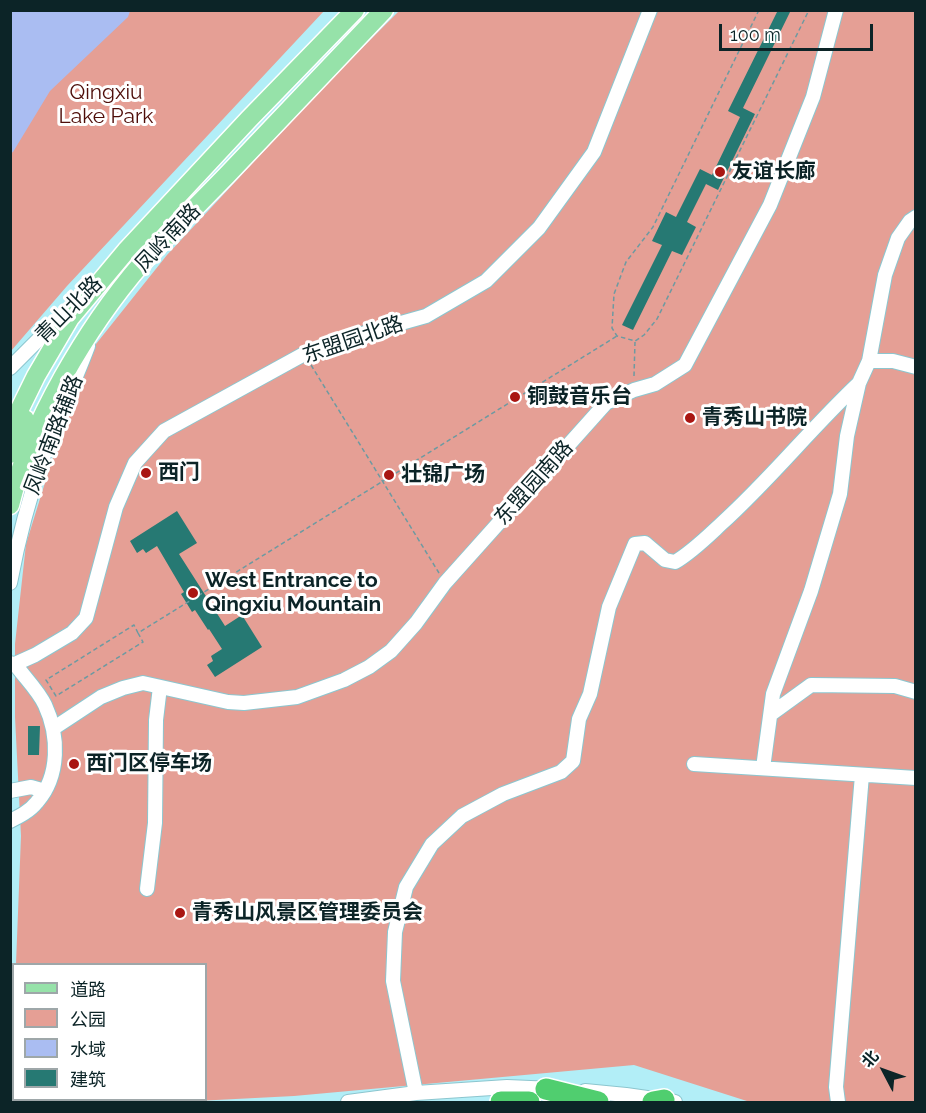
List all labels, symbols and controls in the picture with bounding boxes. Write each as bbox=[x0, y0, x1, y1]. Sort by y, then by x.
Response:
scale bar bbox=[722, 12, 876, 50]
text: 100 m bbox=[730, 24, 781, 45]
park label: Qingxiu Lake Park bbox=[59, 80, 153, 130]
place label: 友谊长廊 bbox=[732, 159, 816, 185]
marker: 友谊长廊 bbox=[713, 165, 727, 179]
street label: 凤岭南路 bbox=[130, 199, 206, 277]
street label: 青山北路 bbox=[30, 271, 108, 349]
street label: 东盟园北路 bbox=[299, 311, 407, 369]
street label: 凤岭南路辅路 bbox=[20, 372, 88, 498]
place label: 铜鼓音乐台 bbox=[527, 384, 632, 410]
marker: 铜鼓音乐台 bbox=[508, 390, 522, 404]
place label: 青秀山书院 bbox=[702, 405, 807, 431]
marker: 青秀山书院 bbox=[683, 411, 697, 425]
street label: 东盟园南路 bbox=[490, 436, 578, 530]
place label: 西门 bbox=[158, 460, 200, 486]
place label: 壮锦广场 bbox=[401, 462, 485, 488]
marker: 西门 bbox=[139, 466, 153, 480]
marker: 壮锦广场 bbox=[382, 468, 396, 482]
place label: West Entrance to Qingxiu Mountain bbox=[205, 568, 381, 618]
marker: West Entrance to Qingxiu Mountain bbox=[186, 586, 200, 600]
place label: 西门区停车场 bbox=[86, 751, 212, 777]
marker: 西门区停车场 bbox=[67, 757, 81, 771]
place label: 青秀山风景区管理委员会 bbox=[192, 900, 423, 926]
marker: 青秀山风景区管理委员会 bbox=[173, 906, 187, 920]
legend bbox=[12, 963, 207, 1101]
text: 道路 bbox=[70, 979, 106, 1000]
text: 公园 bbox=[70, 1009, 106, 1030]
text: 水域 bbox=[70, 1039, 106, 1060]
north arrow bbox=[854, 1041, 914, 1101]
text: 北 bbox=[858, 1047, 882, 1071]
text: 建筑 bbox=[70, 1069, 106, 1090]

